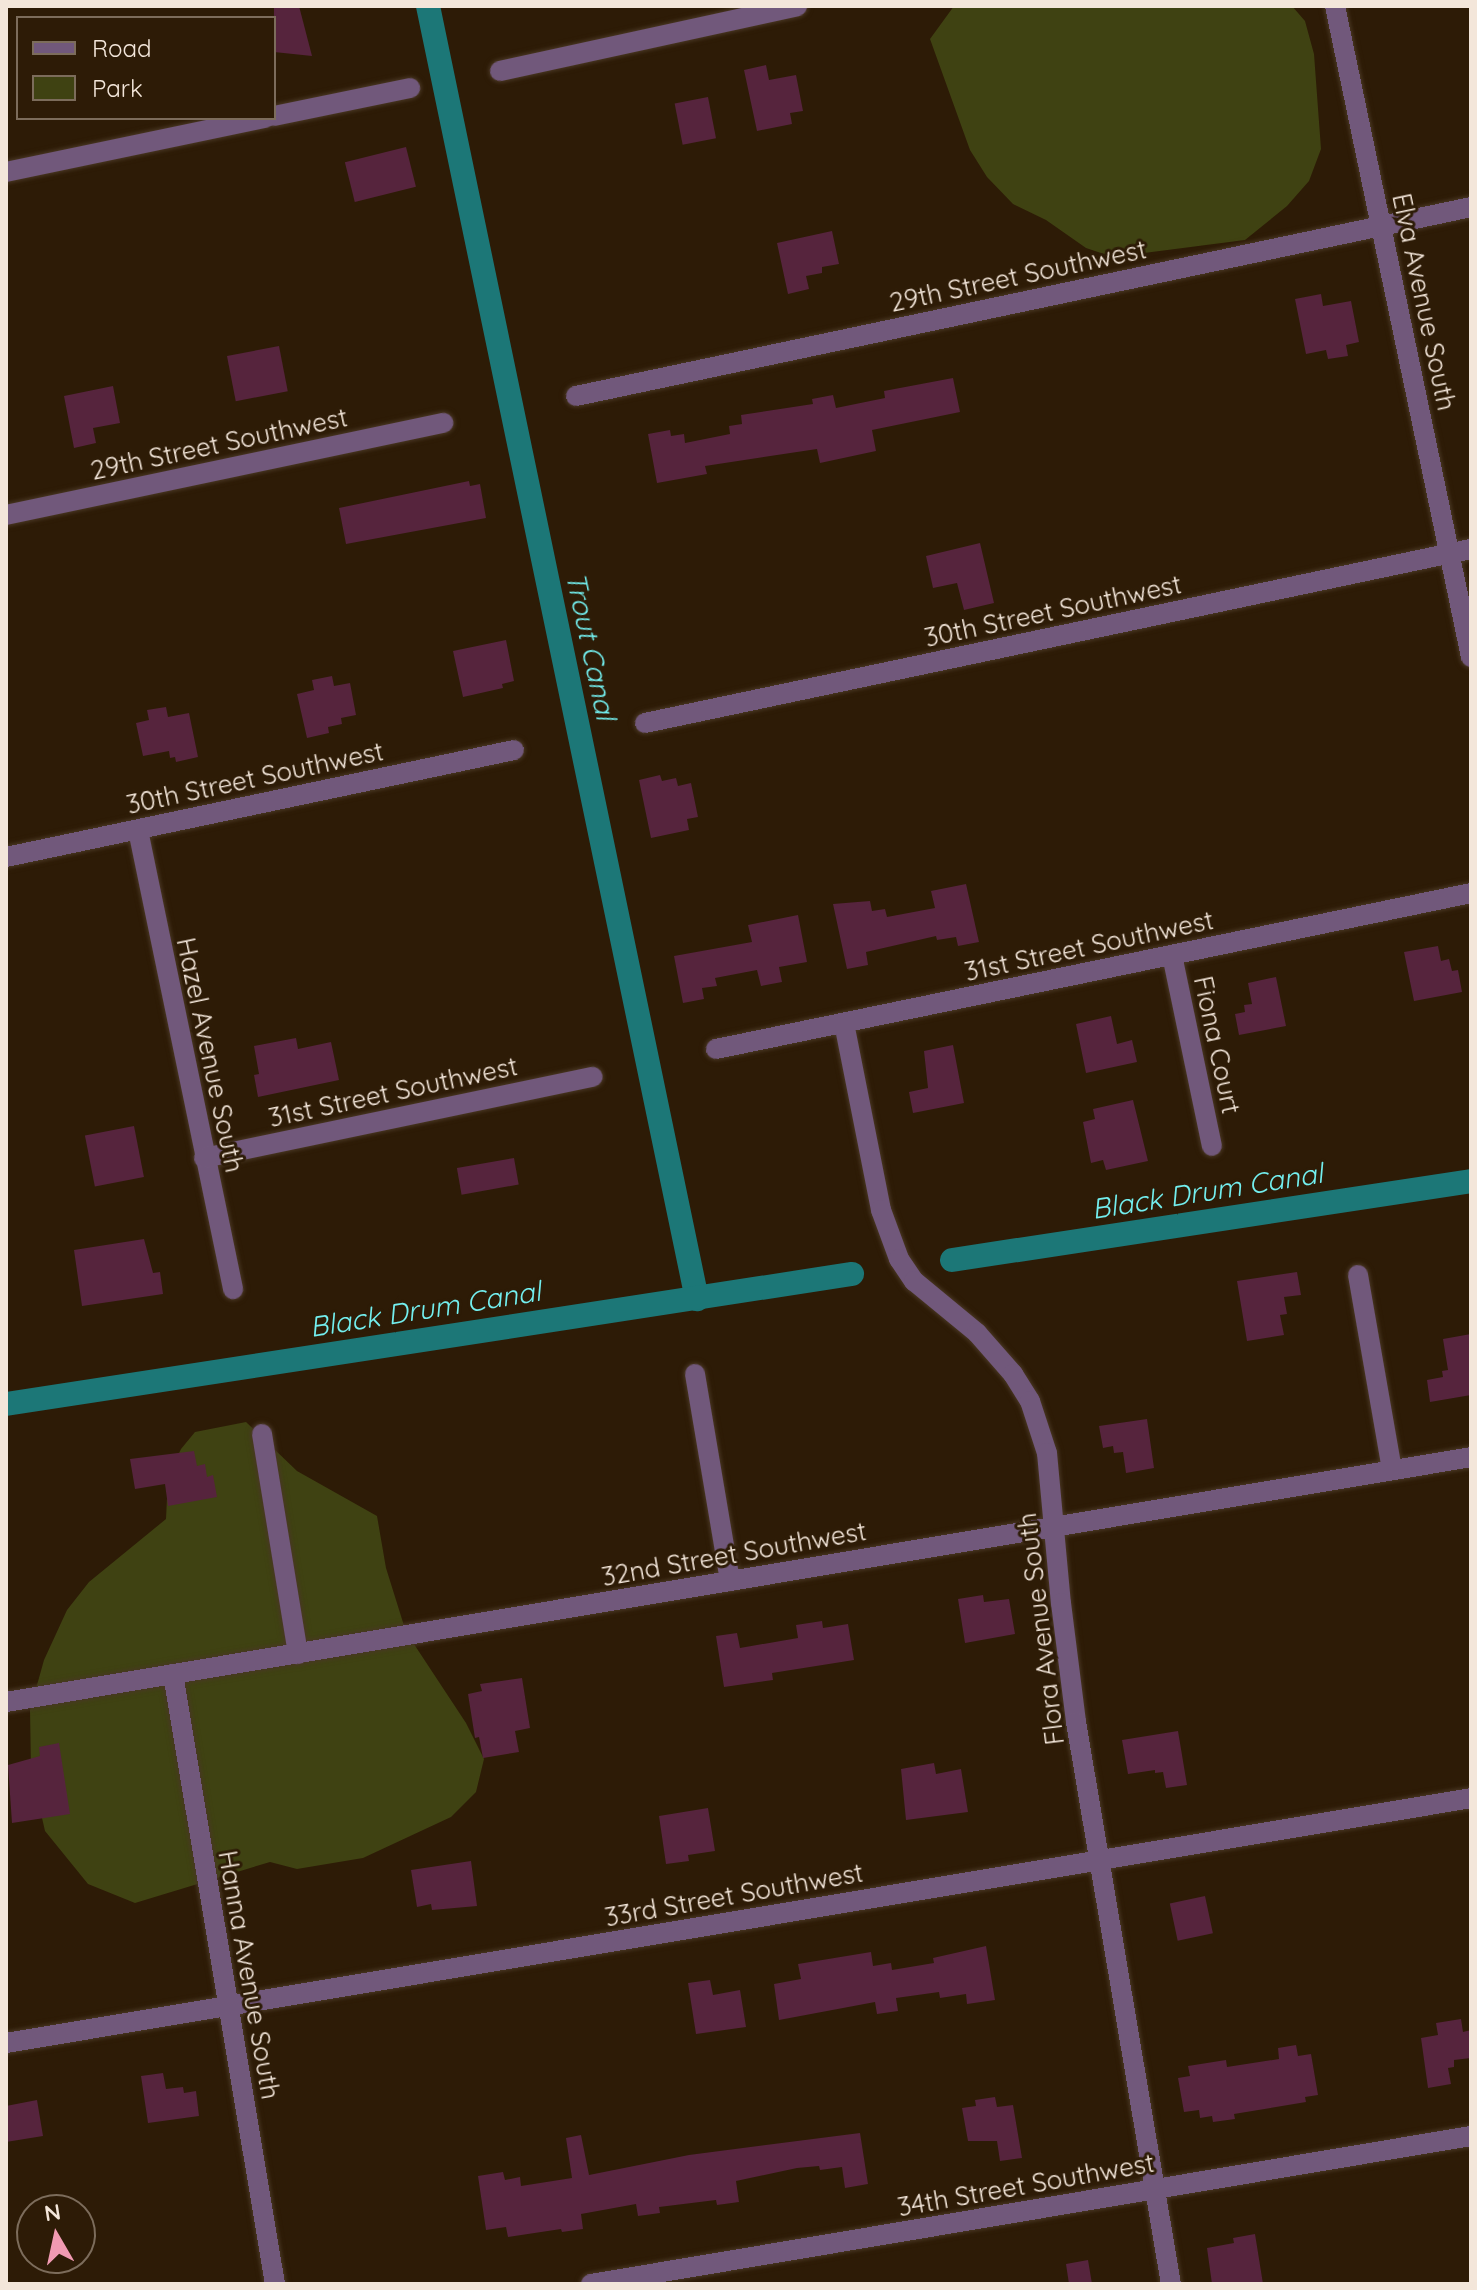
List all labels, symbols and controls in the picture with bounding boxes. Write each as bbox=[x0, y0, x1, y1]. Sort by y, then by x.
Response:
legend bbox=[16, 16, 276, 120]
text: Road bbox=[92, 33, 152, 63]
text: Park bbox=[92, 73, 143, 103]
street label: Elva Avenue South bbox=[1386, 190, 1462, 414]
street label: 29th Street Southwest bbox=[887, 234, 1149, 318]
street label: 29th Street Southwest bbox=[88, 402, 350, 486]
water label: Trout Canal bbox=[559, 569, 623, 723]
street label: 30th Street Southwest bbox=[922, 569, 1184, 653]
street label: 30th Street Southwest bbox=[124, 736, 386, 820]
street label: 31st Street Southwest bbox=[962, 904, 1216, 988]
street label: Hazel Avenue South bbox=[170, 935, 250, 1175]
street label: Fiona Court bbox=[1187, 973, 1247, 1117]
street label: 31st Street Southwest bbox=[266, 1050, 520, 1134]
water label: Black Drum Canal bbox=[1089, 1156, 1325, 1226]
water label: Black Drum Canal bbox=[307, 1274, 543, 1344]
street label: Flora Avenue South bbox=[1011, 1511, 1071, 1747]
street label: 32nd Street Southwest bbox=[599, 1515, 869, 1593]
street label: Hanna Avenue South bbox=[212, 1848, 286, 2102]
street label: 33rd Street Southwest bbox=[602, 1857, 866, 1933]
street label: 34th Street Southwest bbox=[895, 2147, 1157, 2223]
north arrow bbox=[16, 2194, 96, 2274]
text: N bbox=[42, 2197, 63, 2227]

